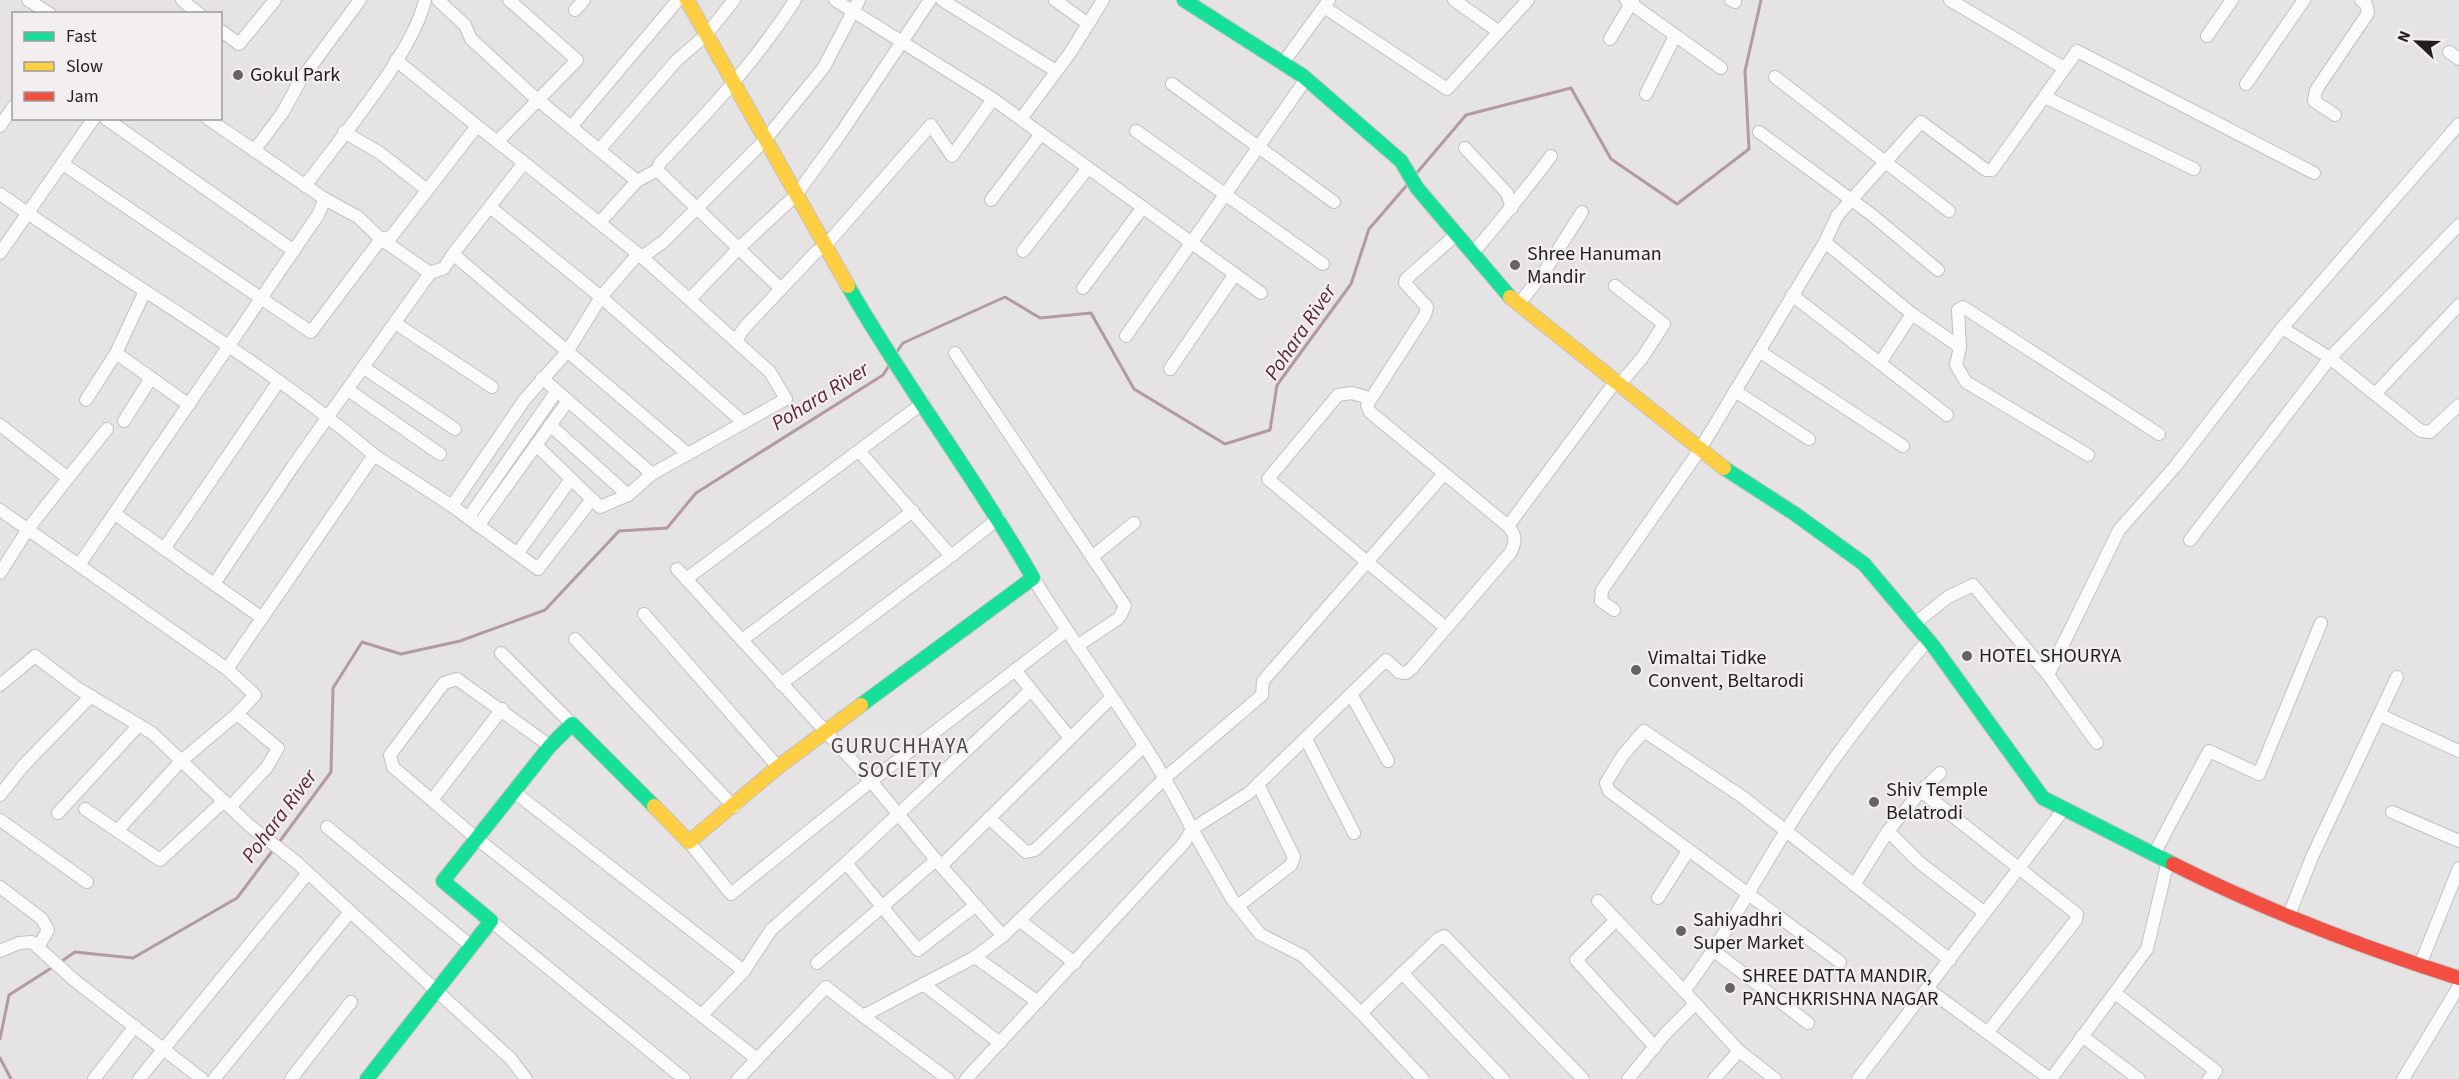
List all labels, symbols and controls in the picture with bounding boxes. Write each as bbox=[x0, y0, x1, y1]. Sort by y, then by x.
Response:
legend bbox=[12, 12, 222, 120]
north arrow bbox=[2387, 12, 2447, 72]
text: Fast bbox=[66, 24, 97, 49]
text: N bbox=[2392, 28, 2416, 46]
text: Slow bbox=[66, 54, 103, 79]
place label: Gokul Park bbox=[250, 61, 340, 89]
marker: Gokul Park bbox=[231, 68, 245, 82]
text: Jam bbox=[66, 84, 99, 109]
place label: Shree Hanuman Mandir bbox=[1527, 240, 1662, 291]
marker: Shree Hanuman Mandir bbox=[1508, 258, 1522, 272]
water label: Pohara River bbox=[1257, 277, 1344, 386]
water label: Pohara River bbox=[765, 354, 875, 438]
place label: HOTEL SHOURYA bbox=[1979, 642, 2121, 670]
place label: Vimaltai Tidke Convent, Beltarodi bbox=[1648, 644, 1804, 695]
marker: HOTEL SHOURYA bbox=[1960, 649, 1974, 663]
marker: Vimaltai Tidke Convent, Beltarodi bbox=[1629, 663, 1643, 677]
district label: GURUCHHAYA SOCIETY bbox=[831, 731, 969, 785]
water label: Pohara River bbox=[234, 762, 325, 869]
place label: Shiv Temple Belatrodi bbox=[1886, 776, 1988, 827]
marker: Shiv Temple Belatrodi bbox=[1867, 795, 1881, 809]
place label: Sahiyadhri Super Market bbox=[1693, 906, 1804, 957]
marker: Sahiyadhri Super Market bbox=[1674, 924, 1688, 938]
place label: SHREE DATTA MANDIR, PANCHKRISHNA NAGAR bbox=[1742, 962, 1939, 1013]
marker: SHREE DATTA MANDIR, PANCHKRISHNA NAGAR bbox=[1723, 981, 1737, 995]

